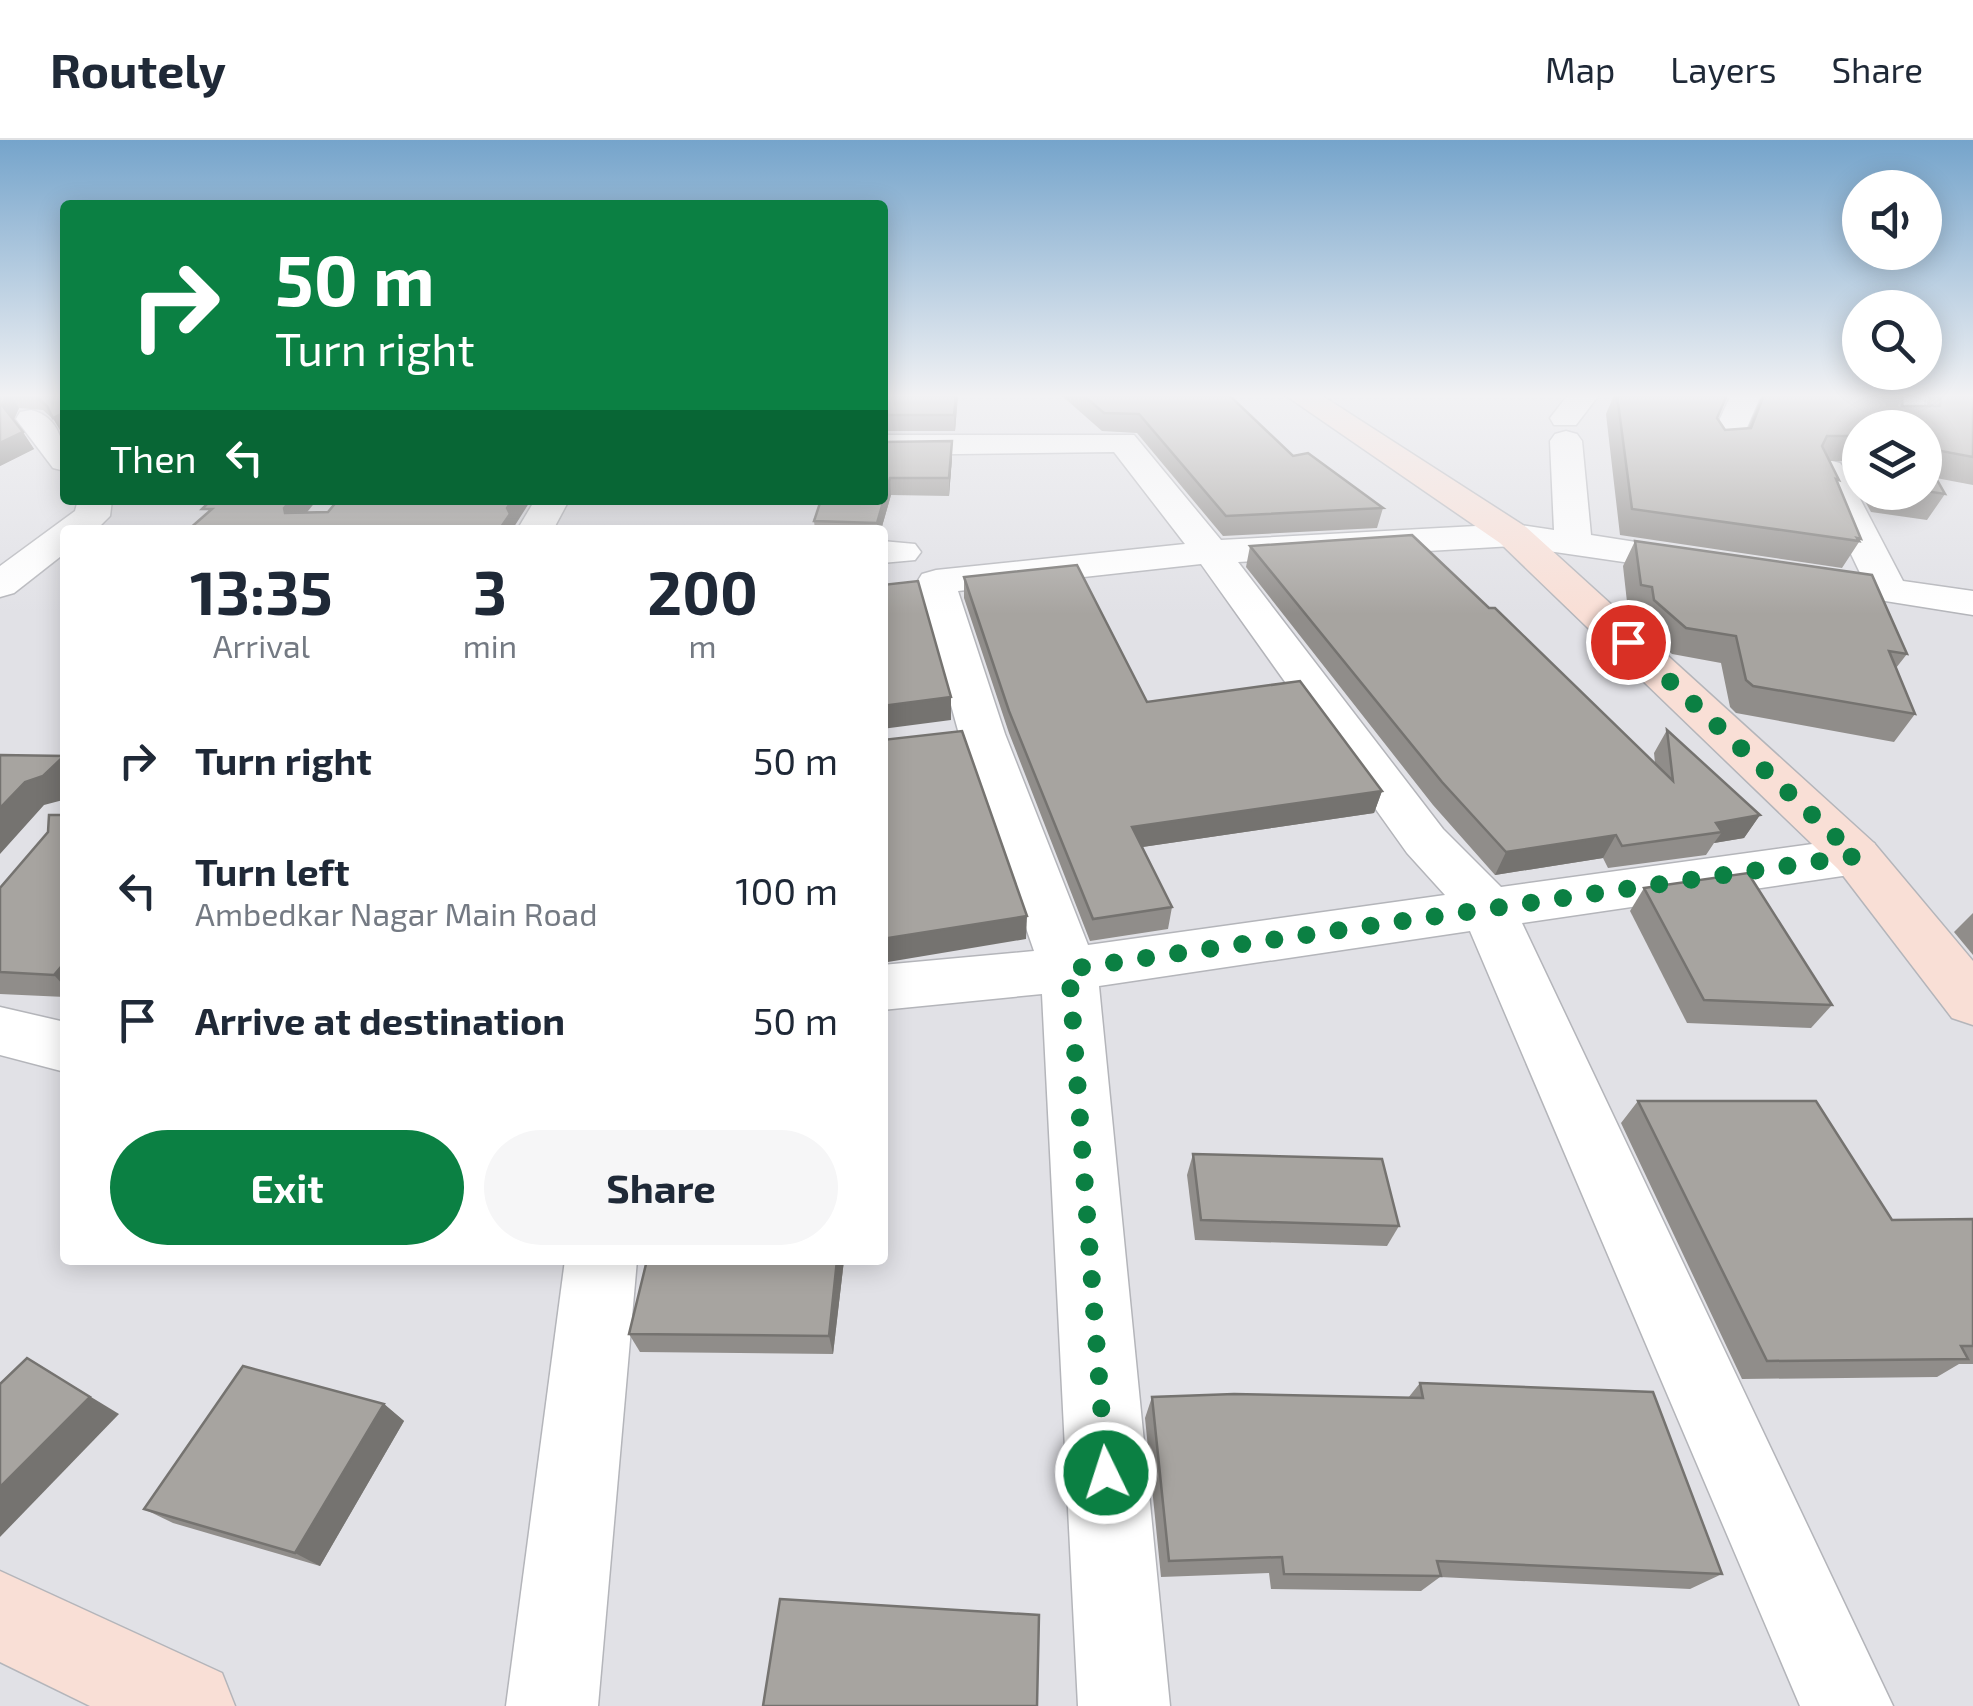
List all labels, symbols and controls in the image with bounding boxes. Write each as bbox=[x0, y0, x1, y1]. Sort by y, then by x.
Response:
text: Routely bbox=[50, 40, 226, 98]
text: Map bbox=[1545, 48, 1615, 90]
text: Layers bbox=[1670, 48, 1776, 90]
text: Share bbox=[1831, 48, 1923, 90]
map controls bbox=[1842, 170, 1942, 510]
button: sound bbox=[1842, 170, 1942, 270]
text: 50 m bbox=[275, 236, 435, 320]
icon: right bbox=[110, 240, 240, 370]
button: search bbox=[1842, 290, 1942, 390]
text: Turn right bbox=[275, 321, 475, 375]
button: layers bbox=[1842, 410, 1942, 510]
icon: left bbox=[217, 430, 272, 485]
text: Then bbox=[110, 435, 197, 481]
text: 13:35 bbox=[190, 555, 333, 627]
text: 3 bbox=[473, 555, 507, 627]
text: 200 bbox=[647, 555, 758, 627]
pin bbox=[1586, 600, 1671, 685]
icon: arrive bbox=[1601, 615, 1656, 670]
text: Arrival bbox=[213, 626, 310, 664]
text: min bbox=[463, 626, 517, 664]
text: m bbox=[689, 626, 717, 664]
icon: right bbox=[110, 733, 165, 788]
text: Turn right bbox=[195, 737, 372, 783]
text: 50 m bbox=[753, 737, 838, 783]
text: Turn left bbox=[195, 848, 350, 894]
icon: left bbox=[110, 863, 165, 918]
text: 100 m bbox=[735, 867, 838, 913]
text: Ambedkar Nagar Main Road bbox=[195, 894, 598, 932]
icon: arrive bbox=[110, 993, 165, 1048]
text: Arrive at destination bbox=[195, 997, 565, 1043]
text: 50 m bbox=[753, 997, 838, 1043]
button: Exit bbox=[110, 1130, 464, 1245]
button: Share bbox=[484, 1130, 838, 1245]
position arrow bbox=[1054, 1421, 1158, 1525]

